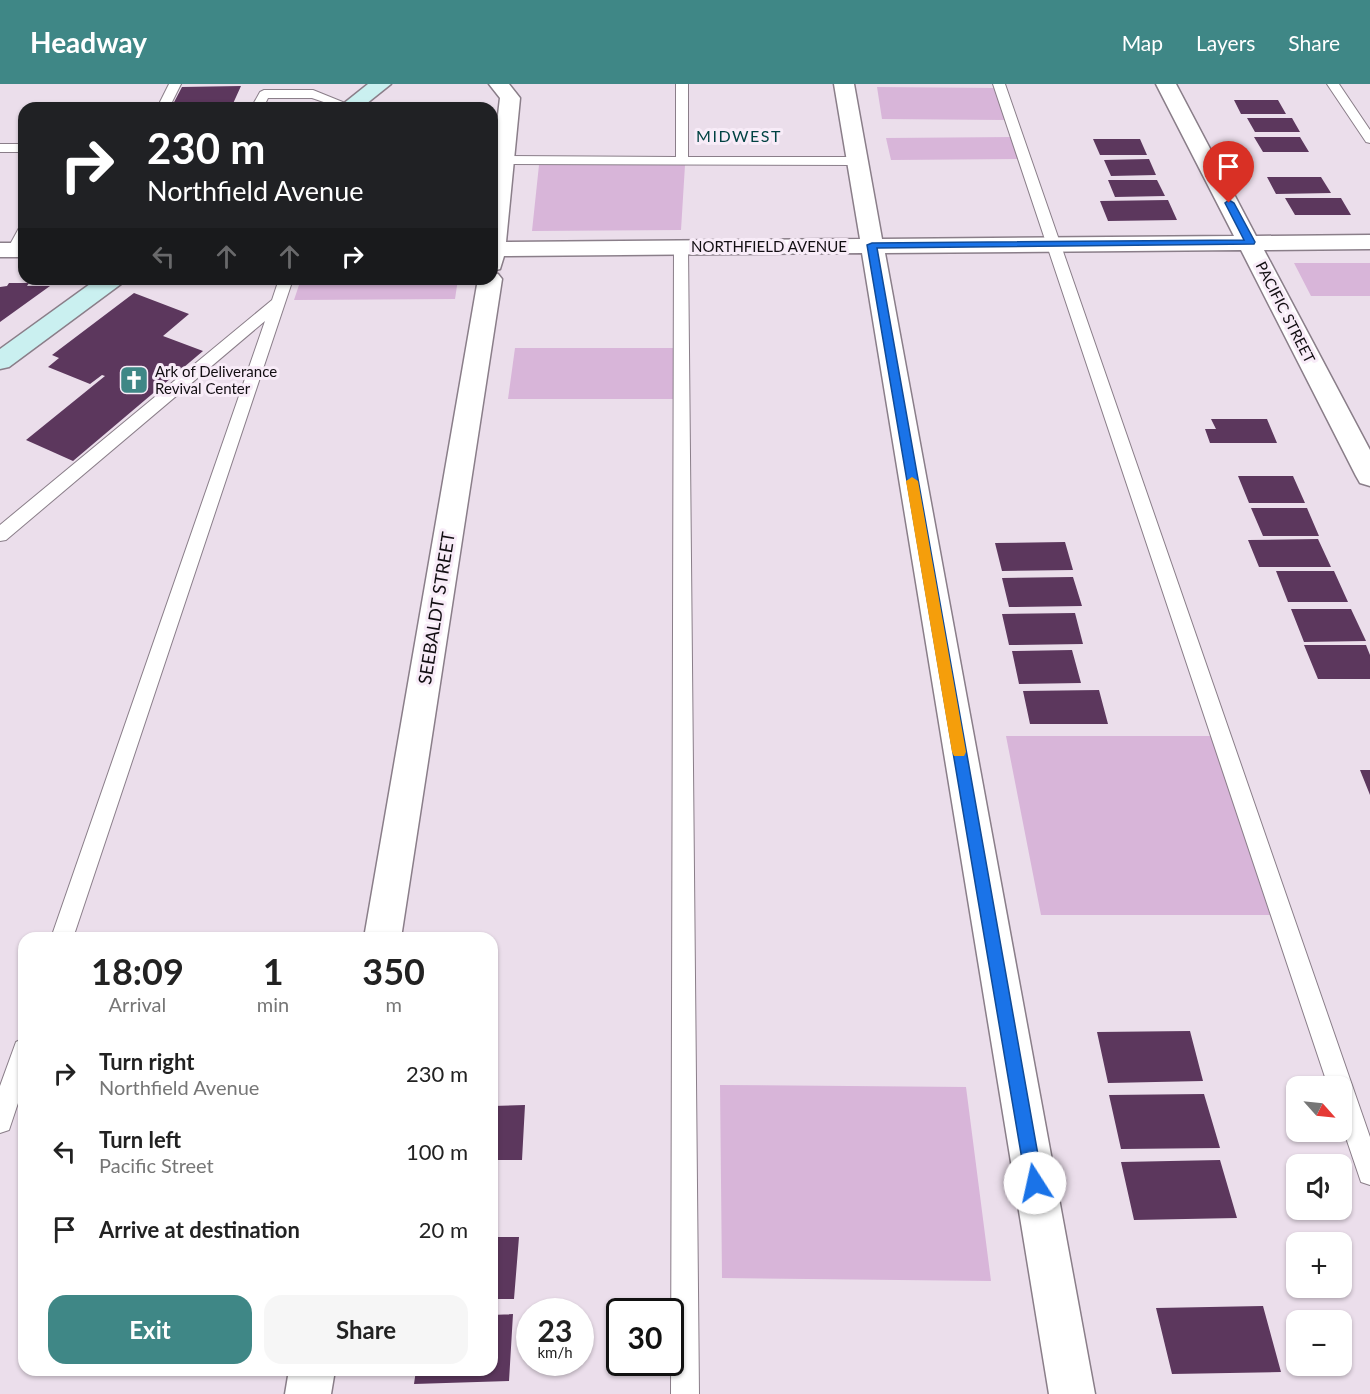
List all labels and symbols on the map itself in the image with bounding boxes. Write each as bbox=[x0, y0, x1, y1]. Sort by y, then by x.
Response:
district label: MIDWEST bbox=[696, 126, 782, 145]
pin bbox=[1203, 141, 1254, 203]
street label: NORTHFIELD AVENUE bbox=[691, 237, 847, 255]
street label: PACIFIC STREET bbox=[1253, 258, 1319, 366]
place label: Ark of Deliverance Revival Center bbox=[155, 362, 277, 397]
church icon: Ark of Deliverance Revival Center bbox=[118, 364, 150, 396]
street label: SEEBALDT STREET bbox=[413, 530, 459, 686]
north arrow bbox=[1286, 1076, 1352, 1142]
position arrow bbox=[1003, 1151, 1067, 1215]
speed limit sign: 30 bbox=[606, 1298, 684, 1376]

